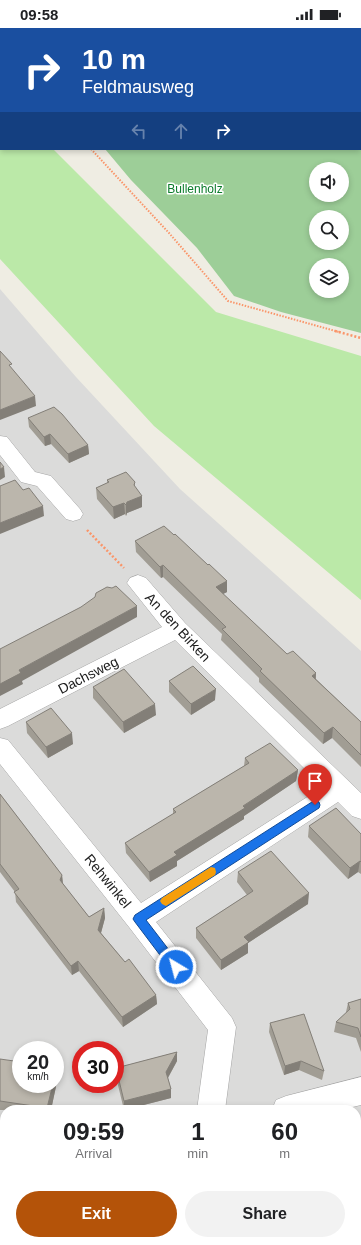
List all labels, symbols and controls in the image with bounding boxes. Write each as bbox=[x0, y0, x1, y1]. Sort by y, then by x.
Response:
text: 09:58 bbox=[20, 6, 58, 23]
icon: right bbox=[16, 44, 68, 96]
text: 10 m bbox=[82, 44, 146, 75]
text: Feldmausweg bbox=[82, 77, 194, 97]
icon: left bbox=[128, 120, 150, 142]
icon: ahead bbox=[170, 120, 192, 142]
icon: right bbox=[212, 120, 234, 142]
map controls bbox=[309, 162, 349, 298]
button: sound bbox=[309, 162, 349, 202]
park label: Bullenholz bbox=[167, 182, 223, 196]
button: search bbox=[309, 210, 349, 250]
button: layers bbox=[309, 258, 349, 298]
street label: An den Birken bbox=[142, 589, 214, 665]
street label: Dachsweg bbox=[55, 653, 121, 697]
pin bbox=[298, 764, 332, 805]
icon: arrive bbox=[304, 770, 326, 792]
street label: Rehwinkel bbox=[81, 851, 135, 911]
position arrow bbox=[155, 946, 197, 988]
speed limit sign: 30 bbox=[72, 1041, 124, 1093]
text: 20 bbox=[27, 1051, 49, 1073]
text: km/h bbox=[27, 1071, 49, 1082]
text: 09:59 bbox=[63, 1118, 124, 1145]
text: 1 bbox=[191, 1118, 205, 1145]
text: 60 bbox=[271, 1118, 298, 1145]
text: Arrival bbox=[75, 1146, 112, 1161]
text: min bbox=[187, 1146, 208, 1161]
text: m bbox=[279, 1146, 290, 1161]
button: Exit bbox=[16, 1191, 177, 1237]
button: Share bbox=[185, 1191, 345, 1237]

